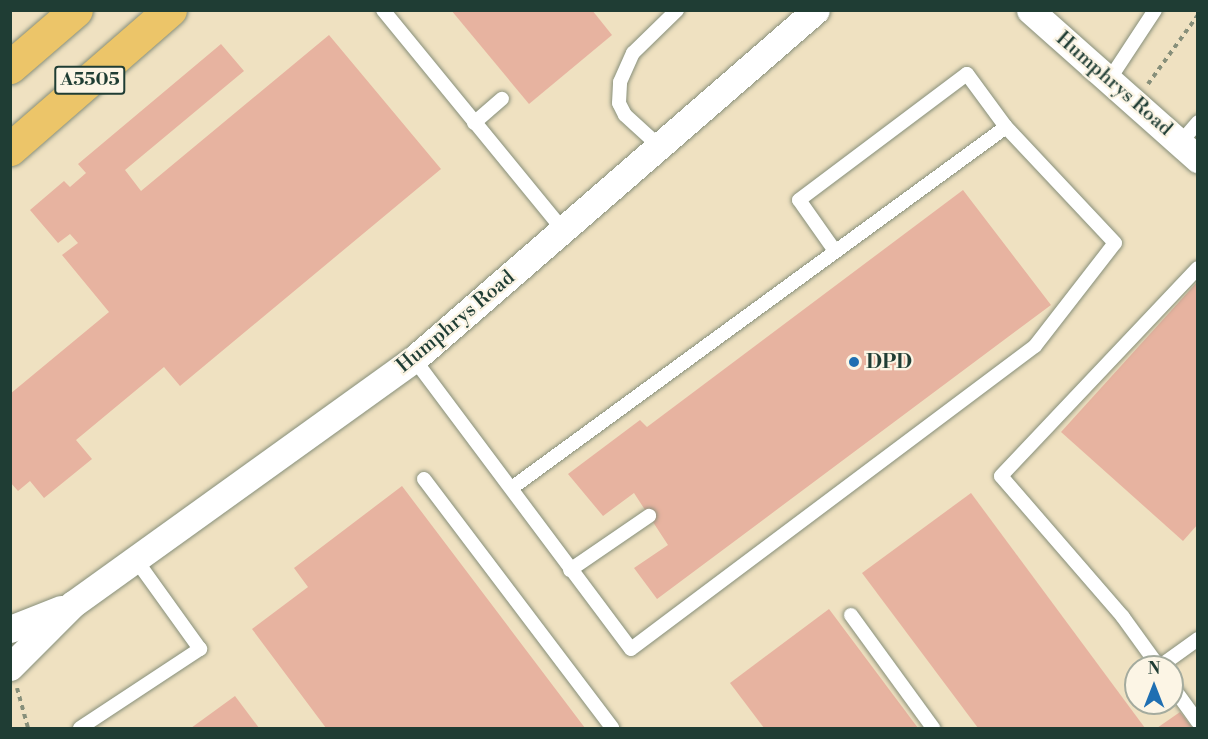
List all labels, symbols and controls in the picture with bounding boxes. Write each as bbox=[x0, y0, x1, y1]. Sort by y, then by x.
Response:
street label: Humphrys Road bbox=[1051, 27, 1177, 141]
road number: A5505 bbox=[54, 65, 126, 95]
street label: Humphrys Road bbox=[392, 266, 520, 378]
place label: DPD bbox=[866, 350, 912, 374]
marker: DPD bbox=[847, 355, 861, 369]
north arrow bbox=[1124, 655, 1184, 715]
text: N bbox=[1148, 659, 1160, 679]

